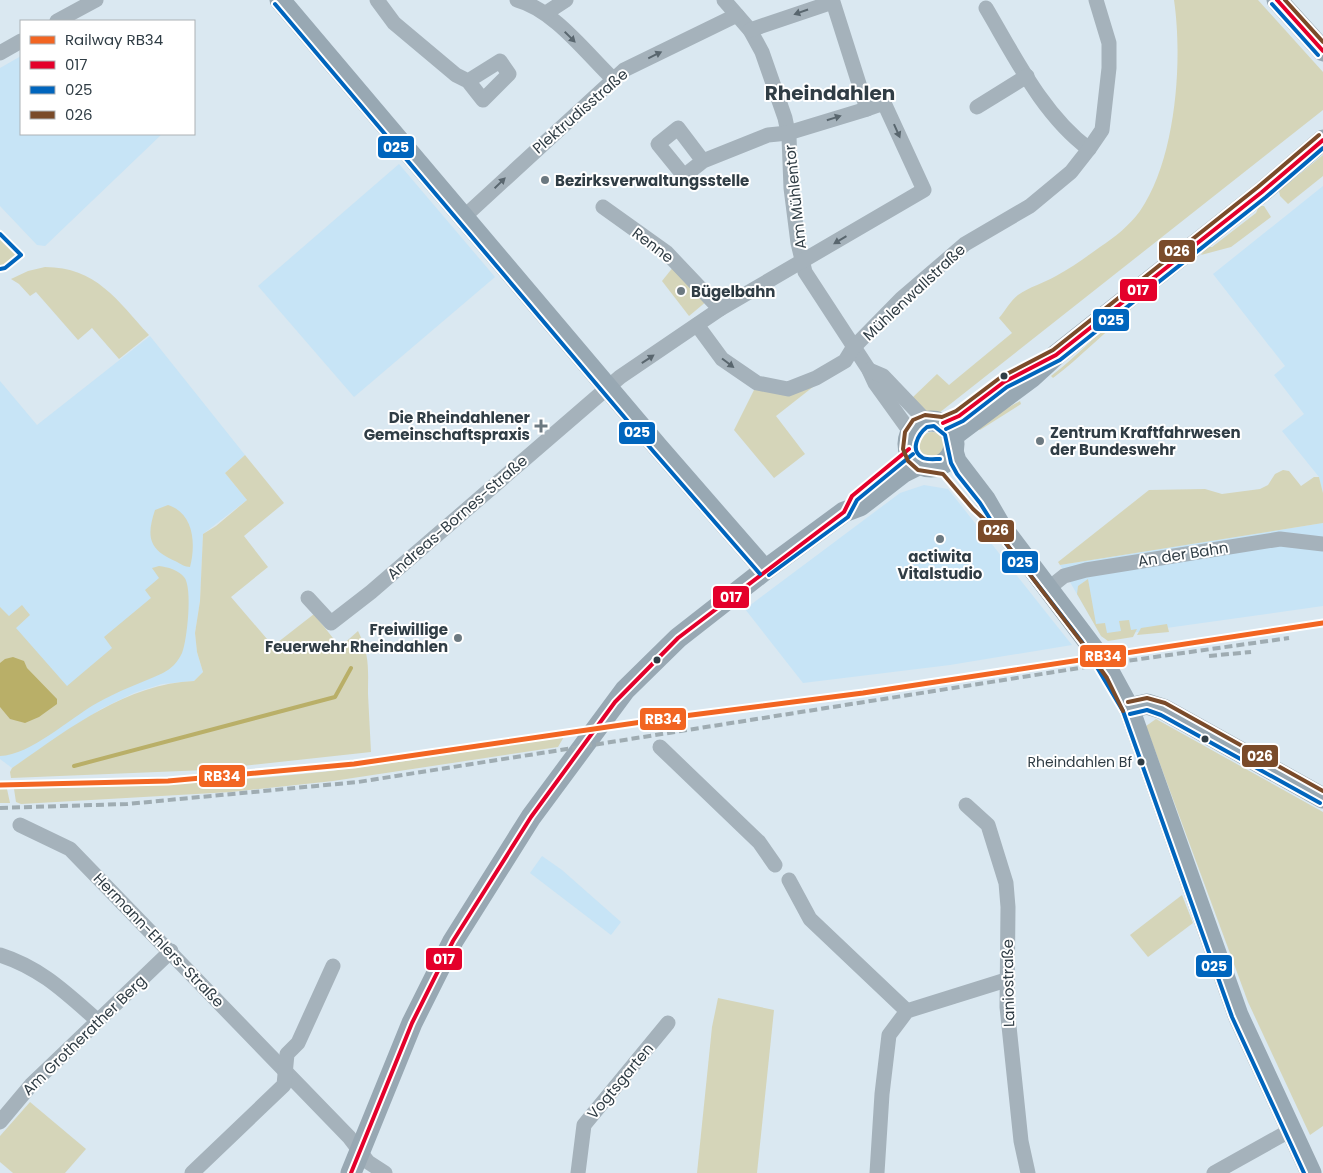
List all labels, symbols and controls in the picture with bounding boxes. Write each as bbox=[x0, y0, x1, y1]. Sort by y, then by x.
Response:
one-way arrow bbox=[793, 8, 808, 16]
legend bbox=[20, 20, 195, 135]
text: Railway RB34 bbox=[65, 29, 163, 50]
one-way arrow bbox=[564, 31, 576, 43]
one-way arrow bbox=[647, 51, 662, 59]
text: 017 bbox=[65, 54, 87, 75]
street label: Plektrudisstraße bbox=[528, 64, 632, 158]
text: 025 bbox=[65, 79, 92, 100]
district label: Rheindahlen bbox=[765, 79, 895, 107]
text: 026 bbox=[65, 104, 93, 125]
one-way arrow bbox=[827, 114, 842, 122]
one-way arrow bbox=[893, 124, 901, 138]
line badge: 025 bbox=[377, 135, 415, 159]
text: 025 bbox=[383, 137, 409, 157]
street label: Am Mühlentor bbox=[779, 143, 811, 250]
place label: Bezirksverwaltungsstelle bbox=[555, 170, 749, 191]
marker: Bezirksverwaltungsstelle bbox=[539, 174, 551, 186]
one-way arrow bbox=[494, 177, 506, 189]
street label: Renne bbox=[628, 222, 678, 268]
one-way arrow bbox=[833, 235, 846, 244]
street label: Mühlenwallstraße bbox=[858, 239, 970, 345]
line badge: 026 bbox=[1158, 239, 1196, 263]
text: 026 bbox=[1164, 241, 1190, 261]
line badge: 017 bbox=[1119, 278, 1158, 302]
text: 017 bbox=[1127, 280, 1149, 300]
place label: Bügelbahn bbox=[691, 281, 775, 302]
marker: Bügelbahn bbox=[675, 285, 687, 297]
line badge: 025 bbox=[1092, 308, 1130, 332]
text: 025 bbox=[1098, 310, 1124, 330]
one-way arrow bbox=[641, 354, 654, 364]
one-way arrow bbox=[721, 357, 734, 368]
unlabelled marker bbox=[999, 371, 1009, 381]
place label: Die Rheindahlener Gemeinschaftspraxis bbox=[364, 407, 531, 445]
marker: Die Rheindahlener Gemeinschaftspraxis bbox=[534, 419, 548, 433]
line badge: 025 bbox=[618, 421, 656, 445]
text: 025 bbox=[624, 422, 650, 442]
place label: Zentrum Kraftfahrwesen der Bundeswehr bbox=[1050, 422, 1241, 460]
marker: Zentrum Kraftfahrwesen der Bundeswehr bbox=[1034, 435, 1046, 447]
street label: Andreas-Bornes-Straße bbox=[382, 450, 532, 584]
line badge: 026 bbox=[977, 519, 1015, 543]
text: 026 bbox=[983, 520, 1009, 540]
marker: actiwita Vitalstudio bbox=[934, 533, 946, 545]
street label: An der Bahn bbox=[1136, 536, 1230, 572]
place label: actiwita Vitalstudio bbox=[898, 546, 983, 584]
line badge: 025 bbox=[1001, 550, 1039, 574]
text: 025 bbox=[1007, 552, 1033, 572]
line badge: 017 bbox=[712, 585, 750, 609]
text: 017 bbox=[720, 587, 742, 607]
place label: Freiwillige Feuerwehr Rheindahlen bbox=[265, 619, 448, 657]
marker: Freiwillige Feuerwehr Rheindahlen bbox=[452, 632, 464, 644]
line badge: RB34 bbox=[1079, 644, 1127, 668]
text: RB34 bbox=[1085, 646, 1121, 666]
unlabelled marker bbox=[652, 655, 662, 665]
line badge: RB34 bbox=[639, 707, 687, 731]
text: RB34 bbox=[645, 709, 681, 729]
unlabelled marker bbox=[1200, 734, 1210, 744]
line badge: 026 bbox=[1241, 744, 1279, 768]
text: 026 bbox=[1247, 746, 1273, 766]
place label: Rheindahlen Bf bbox=[1028, 752, 1132, 772]
marker: Rheindahlen Bf bbox=[1136, 757, 1146, 767]
line badge: RB34 bbox=[198, 764, 246, 788]
text: RB34 bbox=[204, 766, 240, 786]
street label: Hermann-Ehlers-Straße bbox=[89, 868, 229, 1012]
street label: Laniostraße bbox=[997, 939, 1019, 1027]
line badge: 017 bbox=[425, 947, 463, 971]
text: 017 bbox=[433, 949, 455, 969]
line badge: 025 bbox=[1195, 954, 1233, 978]
text: 025 bbox=[1201, 956, 1227, 976]
street label: Am Grotherather Berg bbox=[17, 970, 151, 1100]
street label: Vogtsgarten bbox=[582, 1038, 658, 1124]

